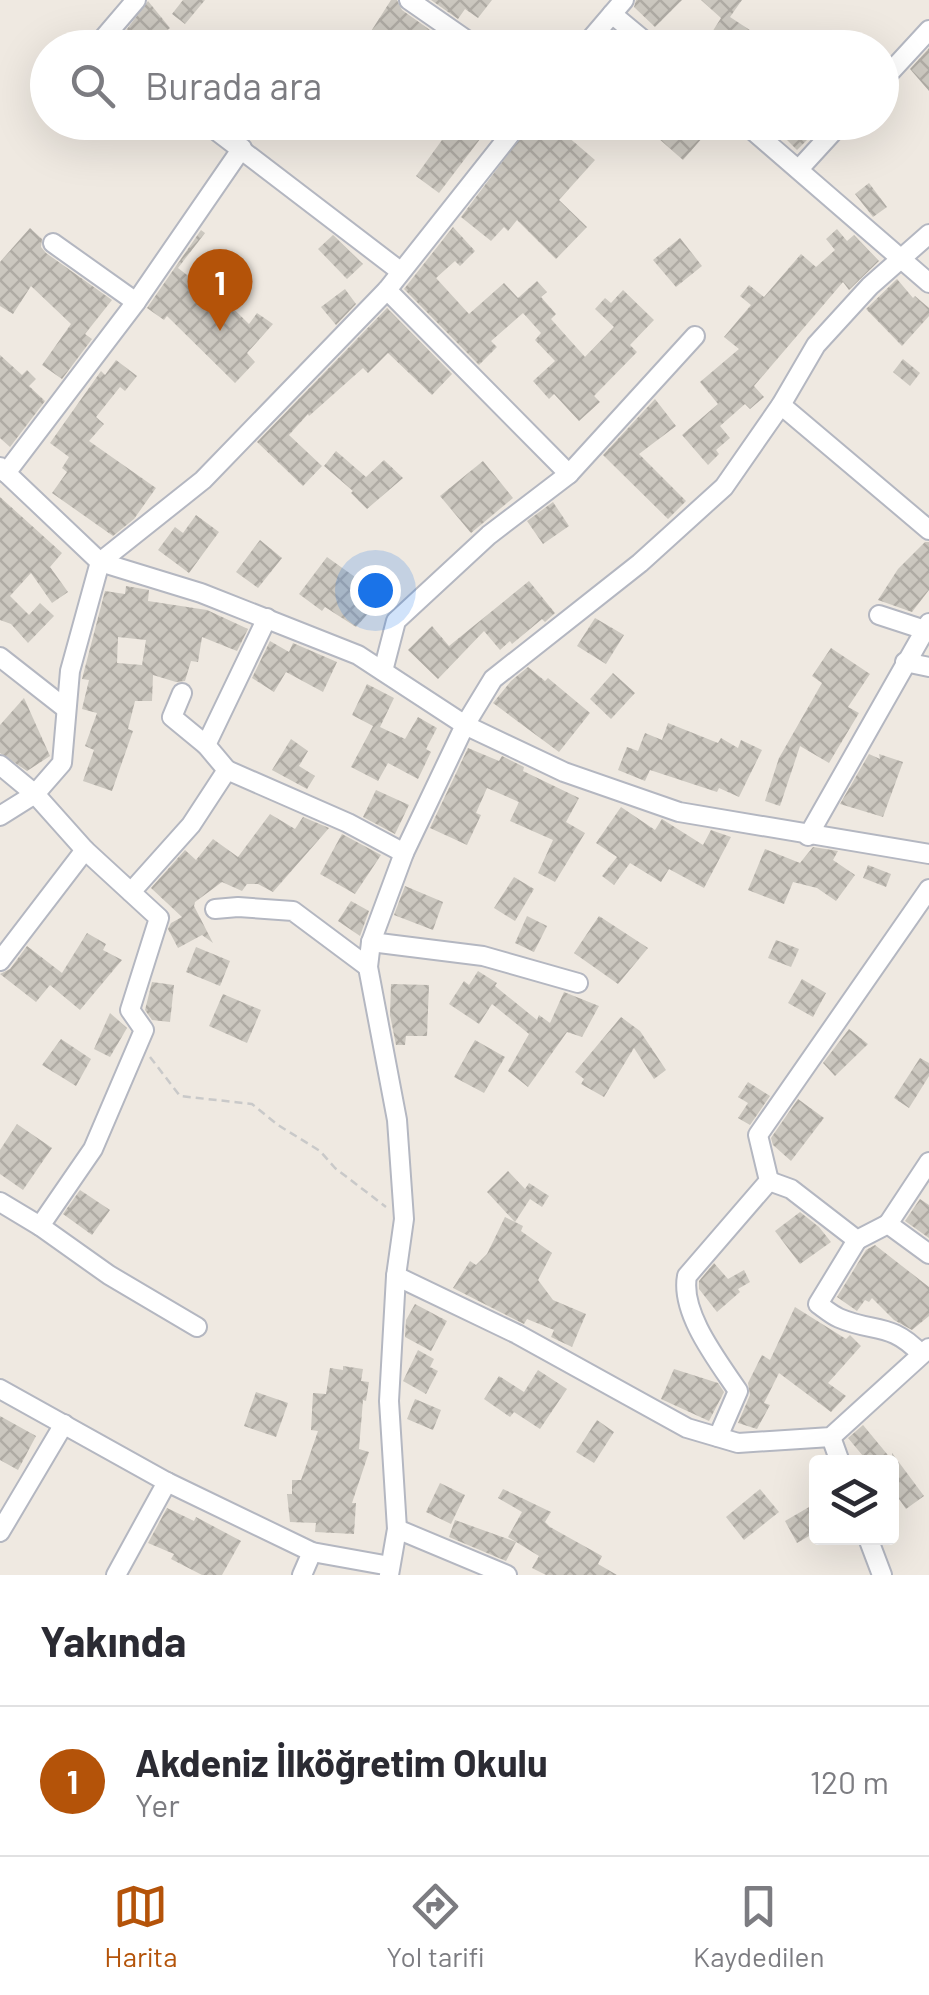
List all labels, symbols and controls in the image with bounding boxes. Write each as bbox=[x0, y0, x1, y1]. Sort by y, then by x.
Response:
search box bbox=[30, 30, 899, 140]
icon: search bbox=[65, 58, 120, 113]
text: Burada ara bbox=[145, 62, 322, 108]
pin: 1 bbox=[188, 248, 252, 331]
your location bbox=[350, 565, 401, 616]
map controls bbox=[809, 1455, 899, 1545]
button: layers bbox=[809, 1455, 899, 1545]
text: Yakında bbox=[40, 1615, 186, 1665]
text: Akdeniz İlköğretim Okulu bbox=[135, 1739, 548, 1785]
text: 1 bbox=[67, 1762, 78, 1800]
text: 120 m bbox=[810, 1762, 889, 1800]
text: Yer bbox=[135, 1785, 180, 1823]
tab: Harita bbox=[104, 1879, 178, 1973]
tab: Yol tarifi bbox=[386, 1879, 484, 1973]
tab: Kaydedilen bbox=[693, 1879, 825, 1973]

